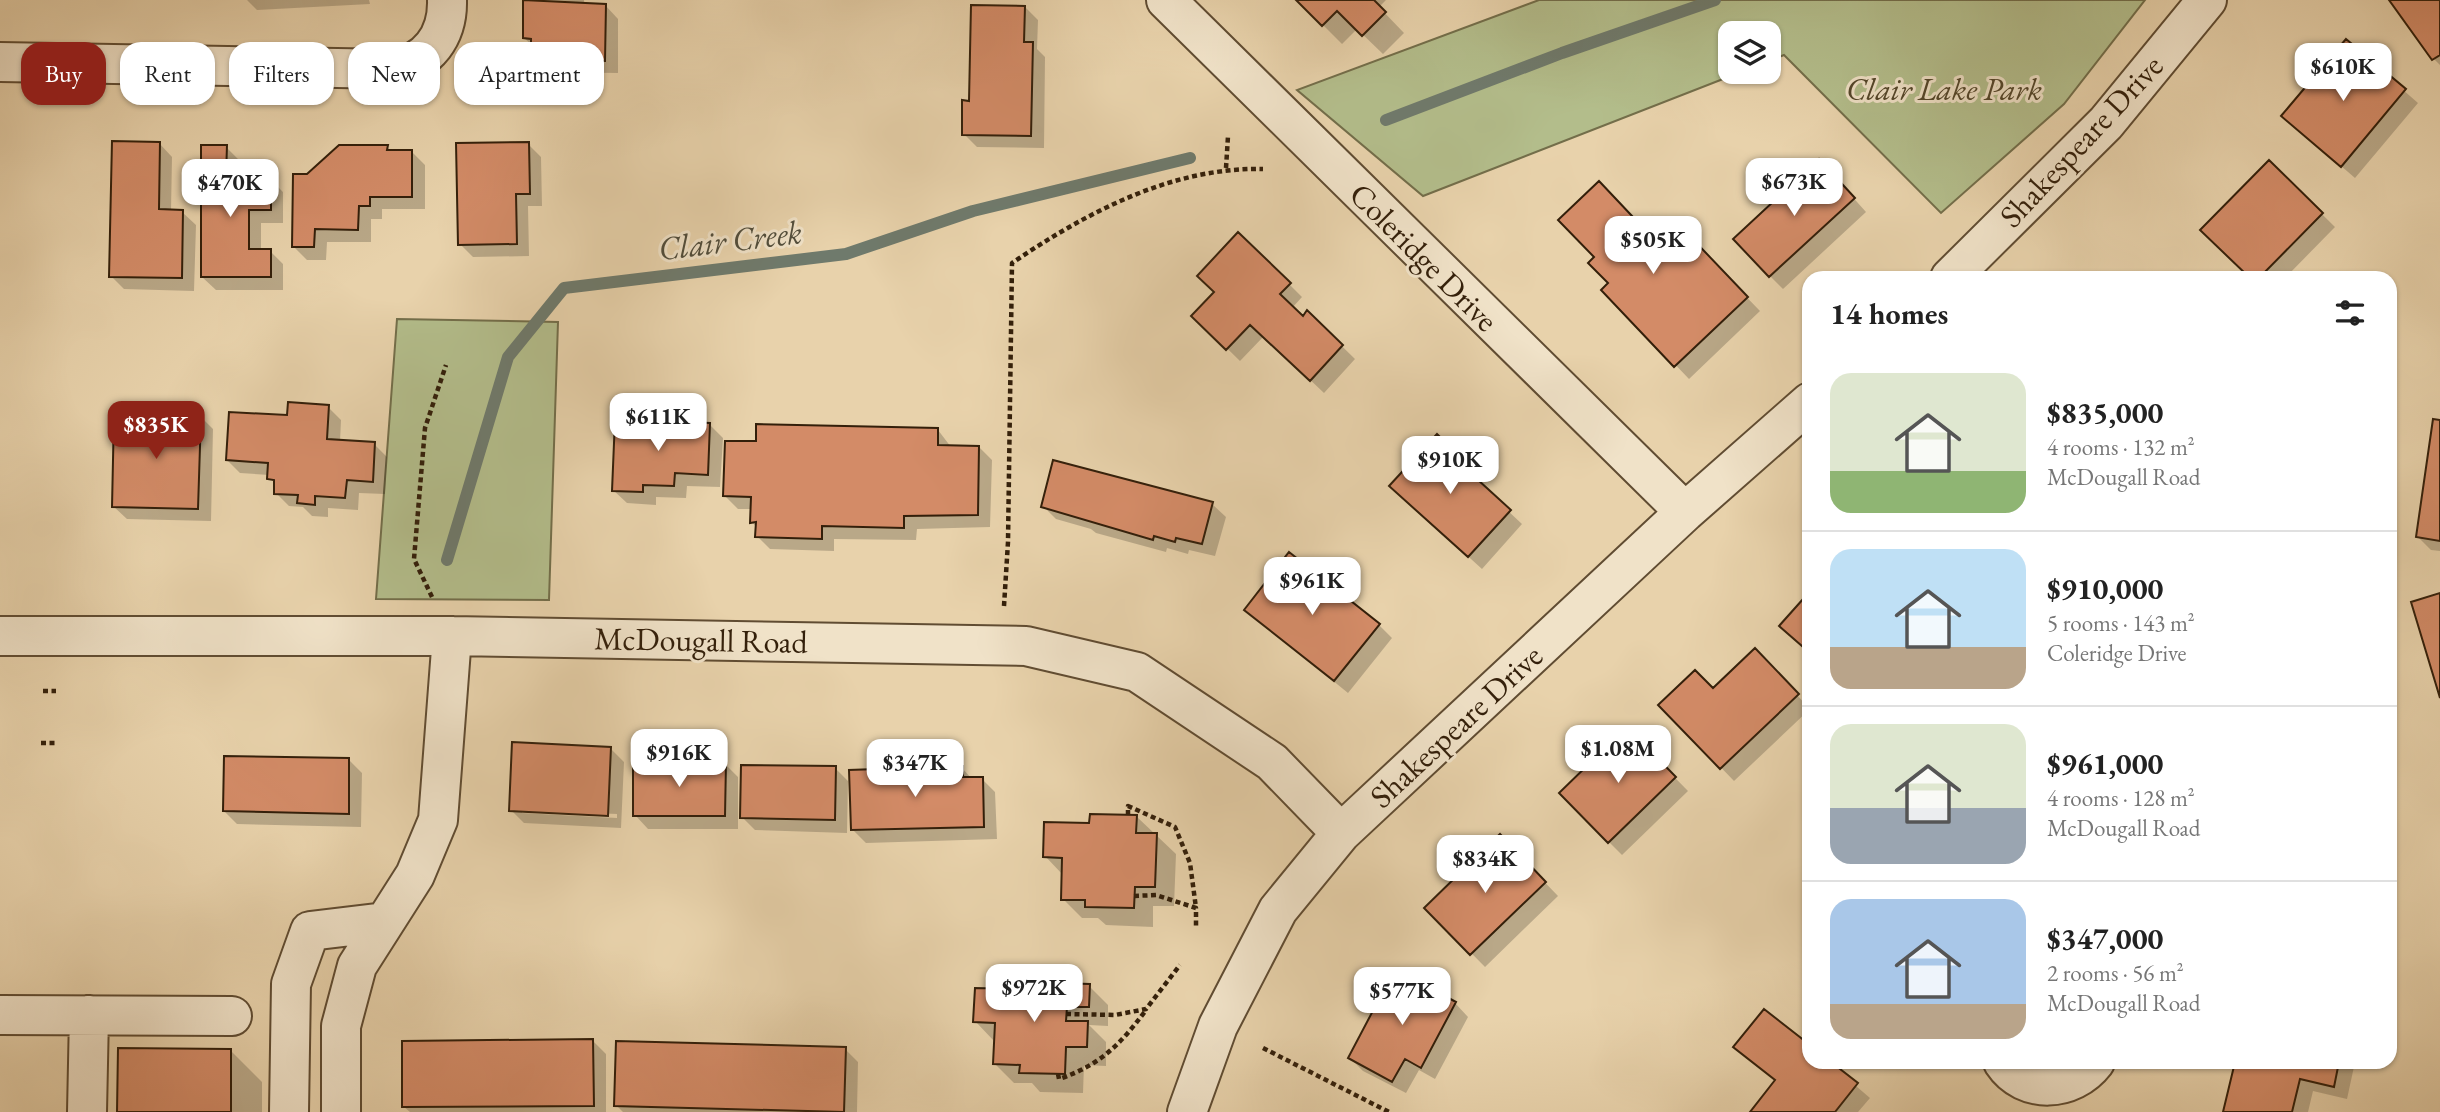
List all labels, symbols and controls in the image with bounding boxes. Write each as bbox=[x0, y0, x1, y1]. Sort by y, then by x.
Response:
map controls bbox=[1718, 21, 1781, 84]
button: layers bbox=[1718, 21, 1781, 84]
chip: Buy bbox=[21, 42, 106, 105]
chip: Rent bbox=[120, 42, 215, 105]
chip: Filters bbox=[229, 42, 334, 105]
chip: New bbox=[348, 42, 440, 105]
chip: Apartment bbox=[454, 42, 604, 105]
pin: $610K bbox=[2294, 43, 2392, 103]
street label: Shakespeare Drive bbox=[1990, 46, 2172, 236]
text: $610K bbox=[2311, 51, 2375, 81]
park label: Clair Lake Park bbox=[1846, 68, 2042, 110]
pin: $673K bbox=[1745, 158, 1843, 218]
pin: $470K bbox=[181, 160, 279, 219]
text: $673K bbox=[1762, 166, 1826, 196]
text: $470K bbox=[198, 167, 262, 197]
street label: Coleridge Drive bbox=[1341, 174, 1507, 340]
water label: Clair Creek bbox=[656, 210, 804, 270]
pin: $505K bbox=[1604, 216, 1702, 276]
text: $505K bbox=[1621, 224, 1685, 254]
text: 14 homes bbox=[1830, 294, 1948, 333]
icon: filters bbox=[2331, 294, 2369, 332]
pin: $611K bbox=[609, 393, 707, 453]
text: $835,000 bbox=[2047, 393, 2163, 432]
text: $611K bbox=[626, 401, 690, 431]
icon: home bbox=[1886, 401, 1970, 485]
pin: $835K bbox=[107, 402, 205, 461]
text: $835K bbox=[124, 409, 188, 439]
text: 4 rooms · 132 m² bbox=[2047, 432, 2195, 462]
pin: $910K bbox=[1401, 436, 1499, 496]
text: $910K bbox=[1418, 444, 1482, 474]
text: McDougall Road bbox=[2047, 462, 2200, 492]
pin: $961K bbox=[1263, 558, 1361, 617]
text: $961K bbox=[1280, 565, 1344, 595]
text: $910,000 bbox=[2047, 569, 2163, 608]
icon: home bbox=[1886, 577, 1970, 661]
text: 5 rooms · 143 m² bbox=[2047, 608, 2195, 638]
street label: McDougall Road bbox=[594, 617, 809, 663]
street label: Shakespeare Drive bbox=[1361, 635, 1551, 817]
text: Coleridge Drive bbox=[2047, 638, 2187, 668]
pin: $1.08M bbox=[1561, 726, 1675, 785]
pin: $916K bbox=[630, 730, 728, 789]
text: $1.08M bbox=[1581, 733, 1655, 763]
text: $916K bbox=[647, 737, 711, 767]
pin: $347K bbox=[866, 740, 964, 799]
text: $961,000 bbox=[2047, 744, 2163, 783]
text: $347K bbox=[883, 747, 947, 777]
icon: home bbox=[1886, 752, 1970, 836]
text: 4 rooms · 128 m² bbox=[2047, 783, 2195, 813]
text: McDougall Road bbox=[2047, 813, 2200, 843]
pin: $834K bbox=[1436, 836, 1534, 895]
text: $834K bbox=[1453, 843, 1517, 873]
text: $347,000 bbox=[2047, 919, 2163, 958]
icon: home bbox=[1886, 927, 1970, 1011]
text: 2 rooms · 56 m² bbox=[2047, 958, 2184, 988]
pin: $972K bbox=[985, 964, 1083, 1024]
pin: $577K bbox=[1353, 968, 1451, 1027]
text: $972K bbox=[1002, 972, 1066, 1002]
text: $577K bbox=[1370, 975, 1434, 1005]
text: McDougall Road bbox=[2047, 988, 2200, 1018]

